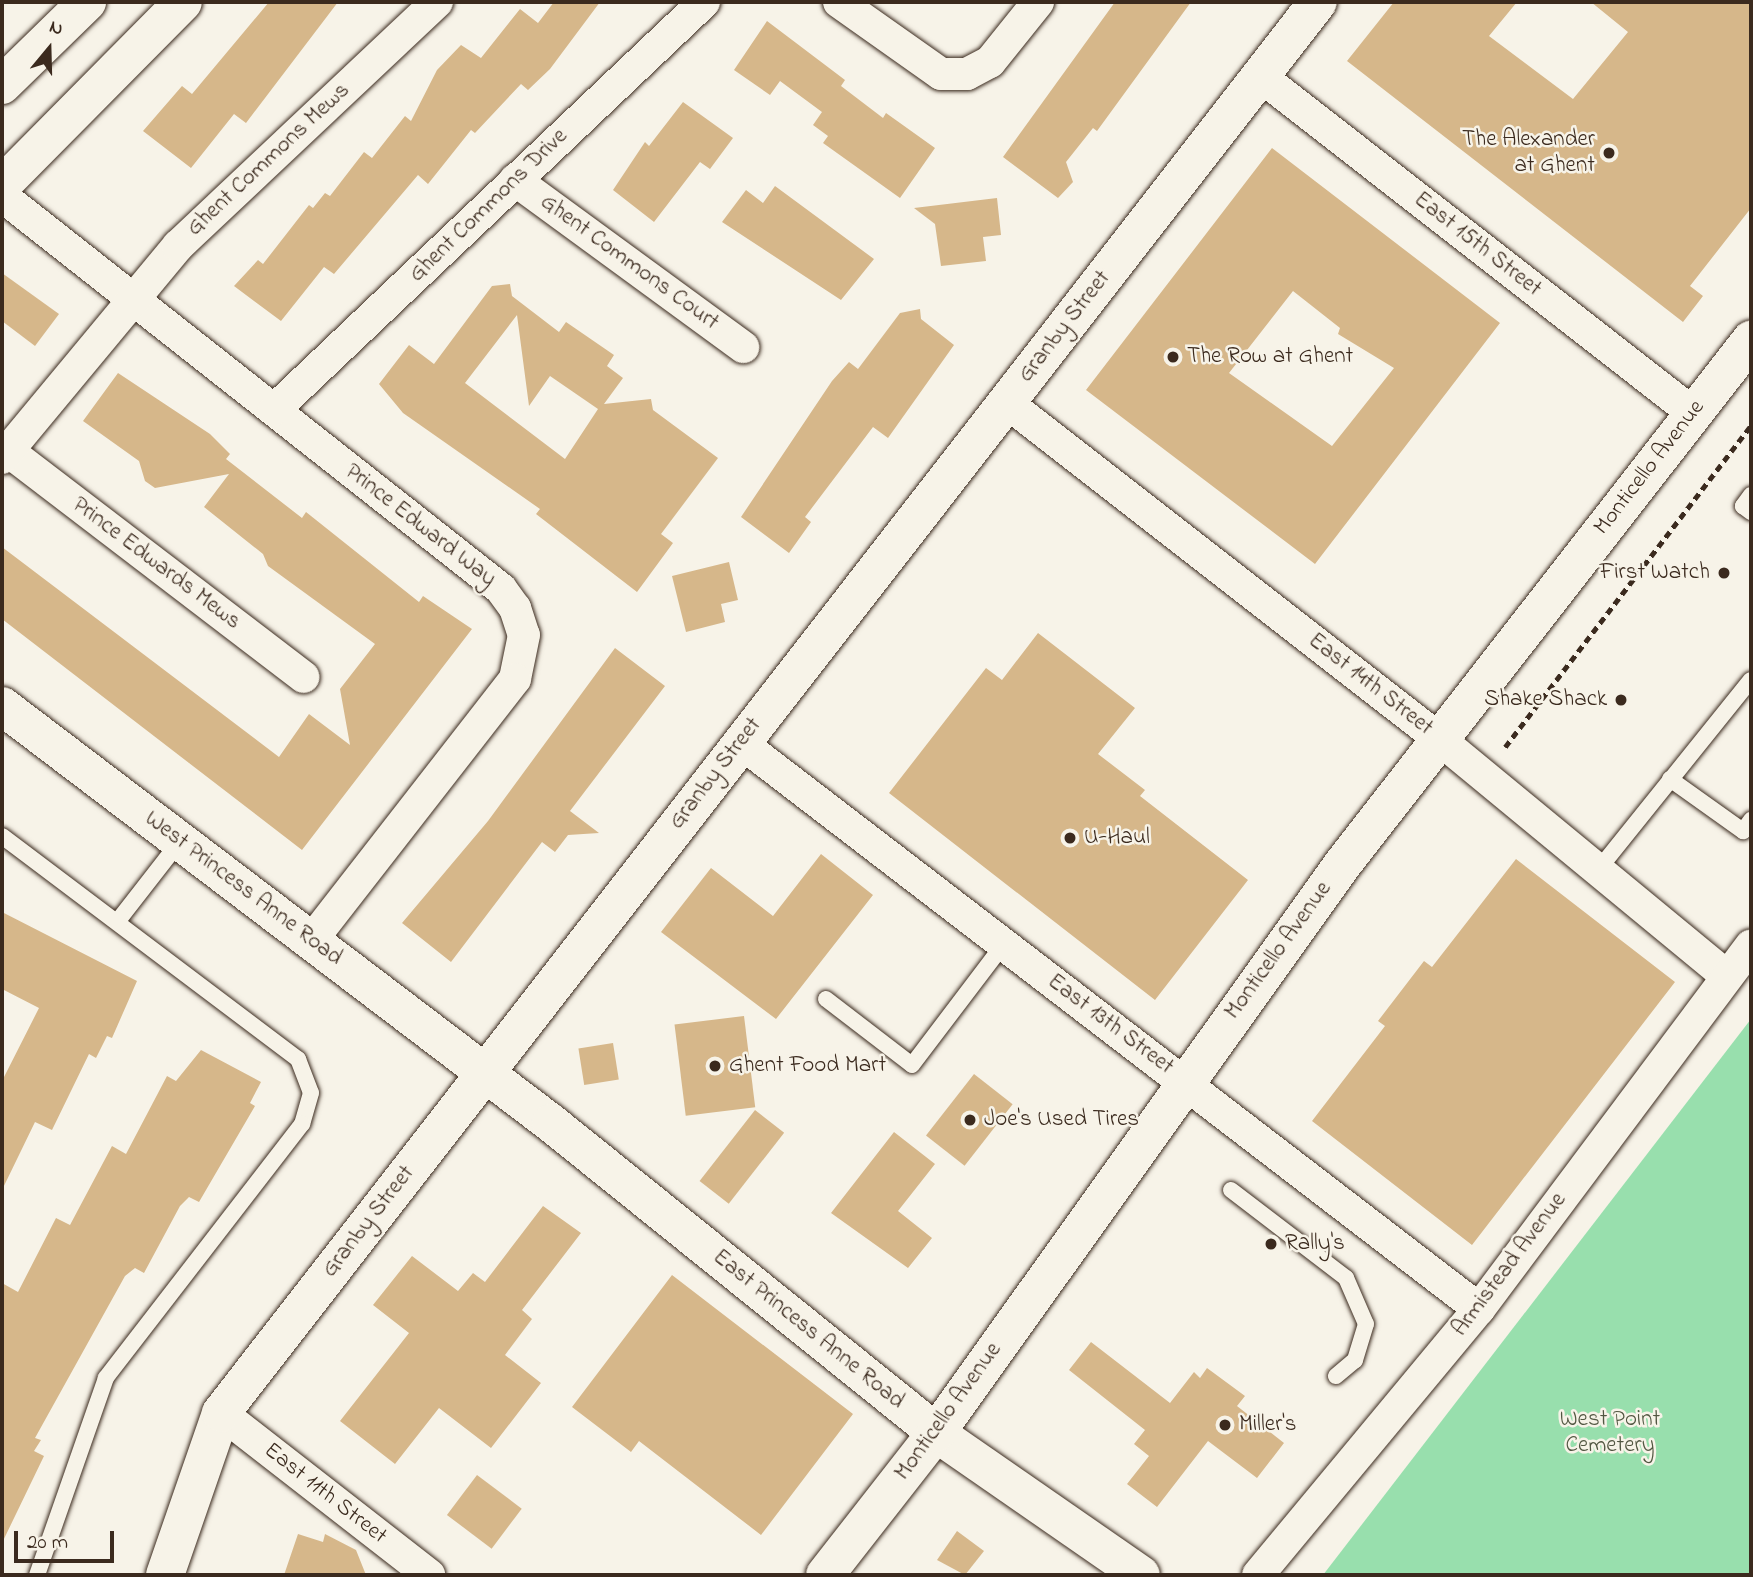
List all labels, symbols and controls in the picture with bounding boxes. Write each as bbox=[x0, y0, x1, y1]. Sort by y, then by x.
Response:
north arrow bbox=[14, 14, 84, 84]
text: N bbox=[46, 14, 66, 44]
street label: Ghent Commons Mews bbox=[182, 77, 356, 243]
street label: Ghent Commons Drive bbox=[404, 123, 574, 289]
place label: The Alexander at Ghent bbox=[1462, 126, 1595, 180]
marker: The Alexander at Ghent bbox=[1601, 145, 1617, 161]
street label: East 15th Street bbox=[1408, 187, 1546, 303]
street label: Ghent Commons Court bbox=[534, 189, 724, 337]
street label: Granby Street bbox=[1013, 266, 1117, 388]
place label: The Row at Ghent bbox=[1187, 343, 1353, 371]
marker: The Row at Ghent bbox=[1165, 349, 1181, 365]
street label: Monticello Avenue bbox=[1589, 395, 1711, 541]
street label: Prince Edward Way bbox=[339, 458, 501, 594]
street label: Prince Edwards Mews bbox=[66, 492, 246, 636]
place label: First Watch bbox=[1600, 559, 1710, 587]
marker: First Watch bbox=[1716, 565, 1732, 581]
street label: East 14th Street bbox=[1302, 628, 1438, 742]
place label: Shake Shack bbox=[1484, 686, 1607, 714]
marker: Shake Shack bbox=[1613, 692, 1629, 708]
street label: Granby Street bbox=[664, 713, 768, 835]
street label: West Princess Anne Road bbox=[139, 806, 347, 972]
place label: U-Haul bbox=[1084, 824, 1150, 852]
marker: U-Haul bbox=[1062, 830, 1078, 846]
street label: Monticello Avenue bbox=[1220, 877, 1338, 1025]
street label: East 13th Street bbox=[1042, 969, 1178, 1081]
place label: Ghent Food Mart bbox=[729, 1052, 886, 1080]
marker: Ghent Food Mart bbox=[707, 1058, 723, 1074]
place label: Joe's Used Tires bbox=[984, 1106, 1139, 1134]
marker: Joe's Used Tires bbox=[962, 1112, 978, 1128]
street label: Granby Street bbox=[317, 1161, 421, 1283]
street label: Armistead Avenue bbox=[1447, 1188, 1573, 1342]
place label: Rally's bbox=[1285, 1230, 1345, 1258]
marker: Rally's bbox=[1263, 1236, 1279, 1252]
street label: East Princess Anne Road bbox=[707, 1244, 909, 1416]
street label: Monticello Avenue bbox=[890, 1338, 1008, 1486]
park label: West Point Cemetery bbox=[1560, 1406, 1660, 1460]
place label: Miller's bbox=[1239, 1411, 1296, 1439]
marker: Miller's bbox=[1217, 1417, 1233, 1433]
street label: East 11th Street bbox=[258, 1437, 392, 1551]
scale bar bbox=[18, 1518, 117, 1562]
text: 20 m bbox=[27, 1528, 68, 1558]

